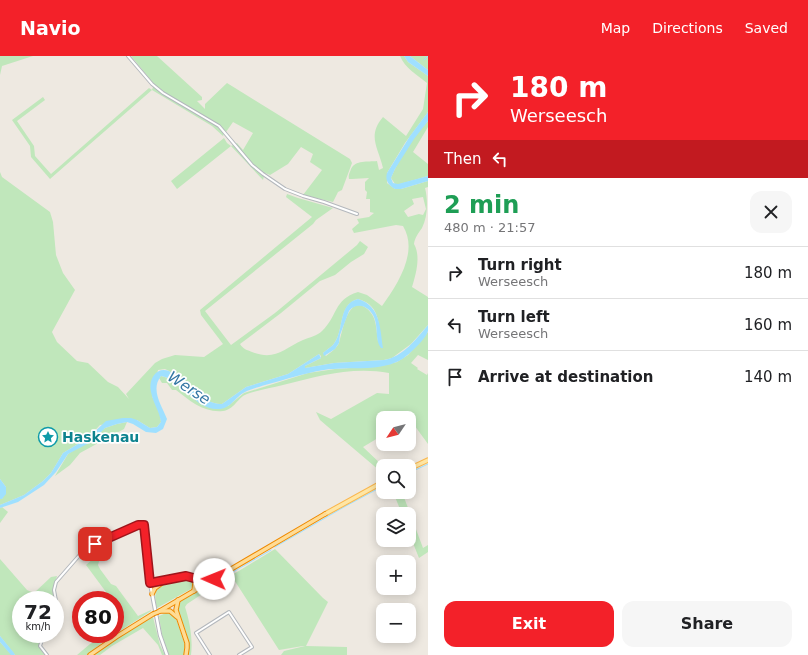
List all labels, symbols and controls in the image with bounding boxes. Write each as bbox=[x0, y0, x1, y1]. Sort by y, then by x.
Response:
text: Navio bbox=[20, 17, 81, 39]
text: Map bbox=[601, 20, 630, 36]
text: Directions bbox=[652, 20, 723, 36]
text: Saved bbox=[745, 20, 788, 36]
text: 180 m bbox=[510, 71, 607, 104]
icon: right bbox=[444, 72, 496, 124]
text: Werseesch bbox=[510, 105, 607, 126]
icon: left bbox=[489, 148, 511, 170]
text: Then bbox=[444, 150, 481, 168]
text: 2 min bbox=[444, 191, 519, 219]
button: close bbox=[750, 191, 792, 233]
text: 480 m · 21:57 bbox=[444, 220, 535, 235]
text: Turn right bbox=[478, 256, 562, 274]
icon: right bbox=[444, 262, 466, 284]
text: 180 m bbox=[744, 264, 792, 282]
text: Werseesch bbox=[478, 274, 548, 289]
text: Turn left bbox=[478, 308, 550, 326]
icon: left bbox=[444, 314, 466, 336]
text: 160 m bbox=[744, 316, 792, 334]
text: Werseesch bbox=[478, 326, 548, 341]
icon: arrive bbox=[444, 366, 466, 388]
water label: Werse bbox=[164, 368, 214, 408]
text: Arrive at destination bbox=[478, 368, 653, 386]
text: 140 m bbox=[744, 368, 792, 386]
north arrow bbox=[376, 411, 416, 451]
map controls bbox=[376, 411, 416, 643]
place icon: Haskenau bbox=[37, 426, 59, 448]
place label: Haskenau bbox=[62, 429, 139, 445]
button: search bbox=[376, 459, 416, 499]
button: layers bbox=[376, 507, 416, 547]
pin bbox=[78, 527, 112, 561]
icon: arrive bbox=[84, 533, 106, 555]
button: + bbox=[376, 555, 416, 595]
position arrow bbox=[193, 558, 235, 600]
speed limit sign: 80 bbox=[72, 591, 124, 643]
text: 72 bbox=[24, 600, 52, 624]
button: Exit bbox=[444, 601, 614, 647]
button: Share bbox=[622, 601, 792, 647]
button: − bbox=[376, 603, 416, 643]
text: km/h bbox=[25, 621, 51, 632]

